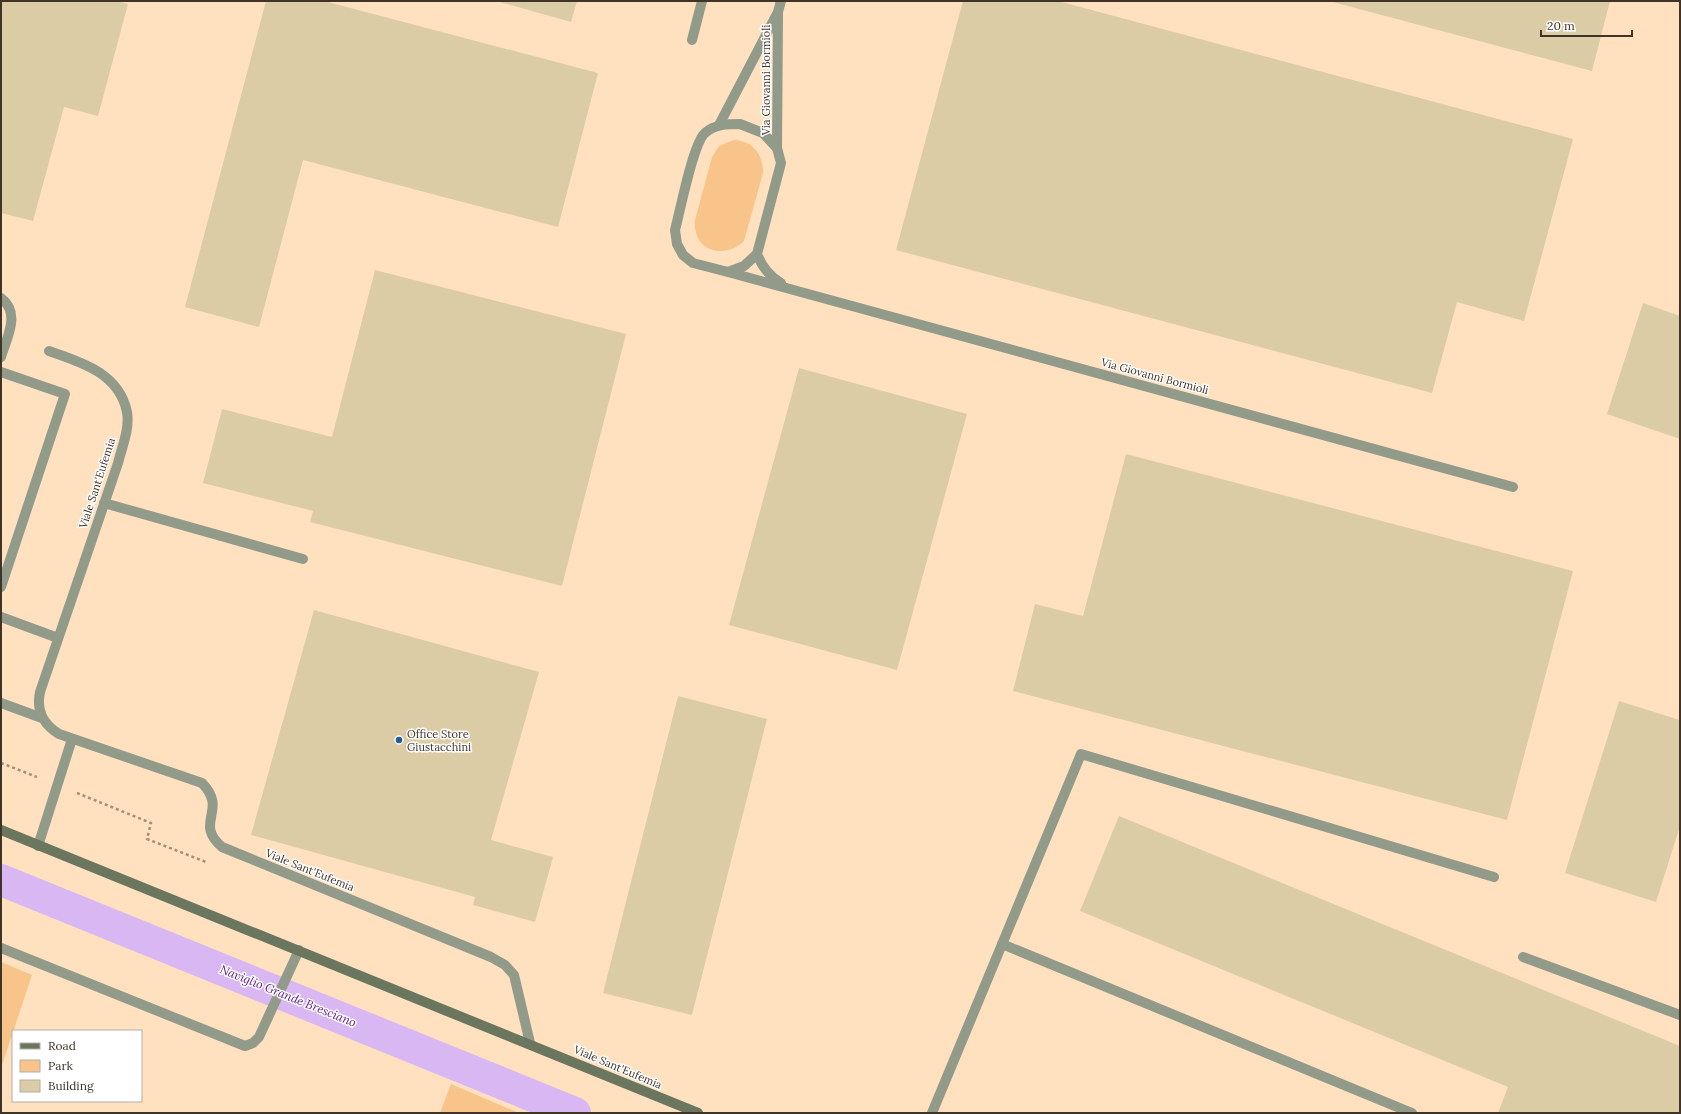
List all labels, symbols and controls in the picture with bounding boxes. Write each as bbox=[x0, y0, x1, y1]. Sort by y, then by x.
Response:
scale bar bbox=[1541, 12, 1632, 38]
text: 20 m bbox=[1547, 18, 1575, 33]
street label: Via Giovanni Bormioli bbox=[759, 25, 773, 136]
street label: Via Giovanni Bormioli bbox=[1099, 355, 1210, 397]
street label: Viale Sant'Eufemia bbox=[75, 436, 118, 531]
place label: Office Store Giustacchini bbox=[407, 727, 471, 754]
marker: Office Store Giustacchini bbox=[394, 735, 404, 745]
street label: Viale Sant'Eufemia bbox=[263, 845, 357, 894]
water label: Naviglio Grande Bresciano bbox=[218, 961, 359, 1030]
legend bbox=[12, 1030, 142, 1102]
text: Road bbox=[48, 1038, 76, 1053]
street label: Viale Sant'Eufemia bbox=[571, 1042, 664, 1092]
text: Park bbox=[48, 1058, 74, 1073]
text: Building bbox=[48, 1078, 94, 1093]

